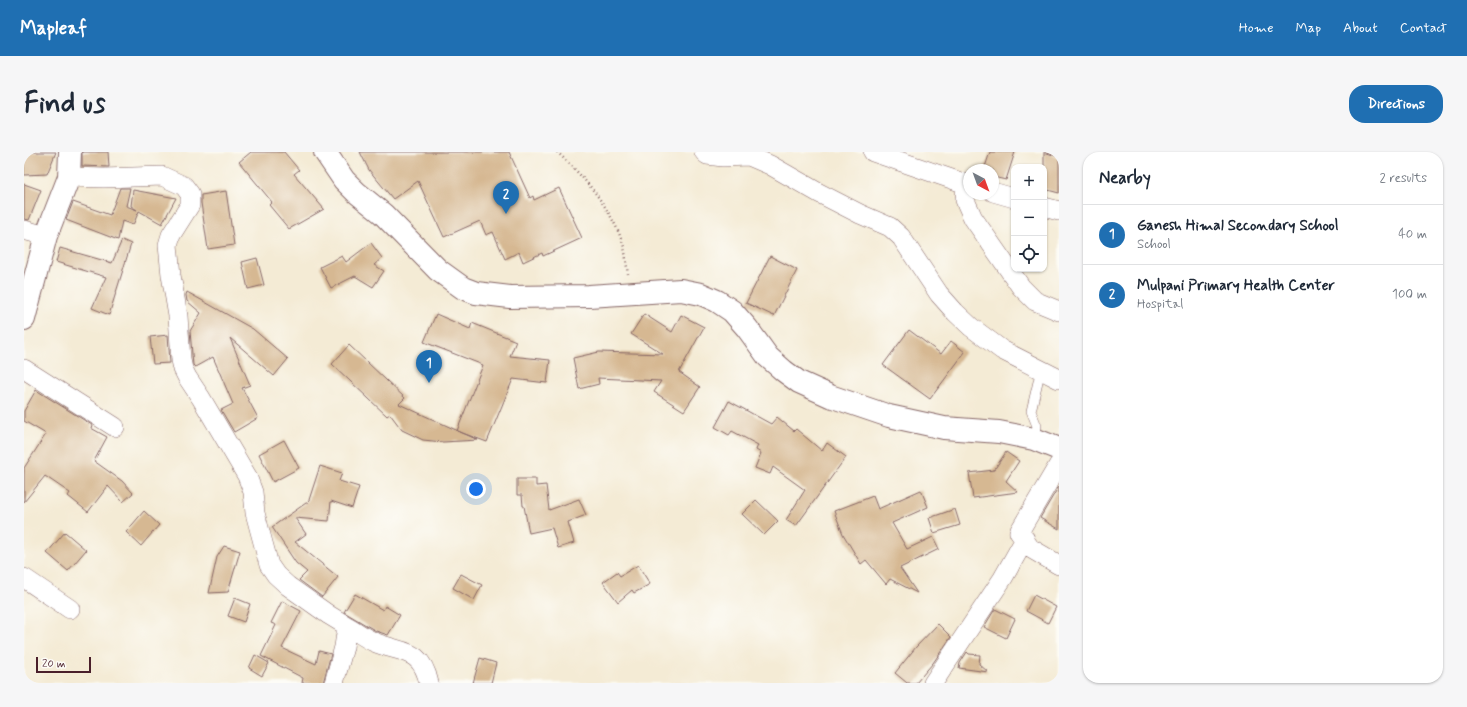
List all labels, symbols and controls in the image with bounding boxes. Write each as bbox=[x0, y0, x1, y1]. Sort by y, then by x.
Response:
text: Mapleaf bbox=[20, 16, 87, 41]
text: Home bbox=[1239, 19, 1273, 37]
text: Map bbox=[1295, 19, 1321, 37]
text: About bbox=[1343, 19, 1378, 37]
text: Contact bbox=[1400, 19, 1447, 37]
button: Directions bbox=[1349, 85, 1443, 123]
text: Find us bbox=[24, 86, 105, 123]
north arrow bbox=[963, 164, 999, 200]
map controls bbox=[1011, 164, 1047, 272]
button: + bbox=[1011, 164, 1047, 200]
text: Nearby bbox=[1099, 167, 1151, 189]
text: 2 results bbox=[1380, 170, 1427, 187]
pin: 2 bbox=[493, 181, 519, 214]
button: − bbox=[1011, 200, 1047, 236]
text: Ganesh Himal Secondary School bbox=[1137, 216, 1338, 236]
text: 1 bbox=[1109, 226, 1115, 243]
text: 40 m bbox=[1398, 226, 1427, 243]
button: locate bbox=[1011, 236, 1047, 272]
text: School bbox=[1137, 236, 1171, 253]
text: Mulpani Primary Health Center bbox=[1137, 276, 1335, 296]
text: 2 bbox=[1109, 286, 1115, 303]
text: 100 m bbox=[1392, 286, 1427, 303]
text: Hospital bbox=[1137, 296, 1183, 313]
pin: 1 bbox=[416, 350, 442, 383]
your location bbox=[466, 479, 486, 499]
scale bar bbox=[36, 655, 91, 674]
text: 20 m bbox=[42, 657, 65, 671]

